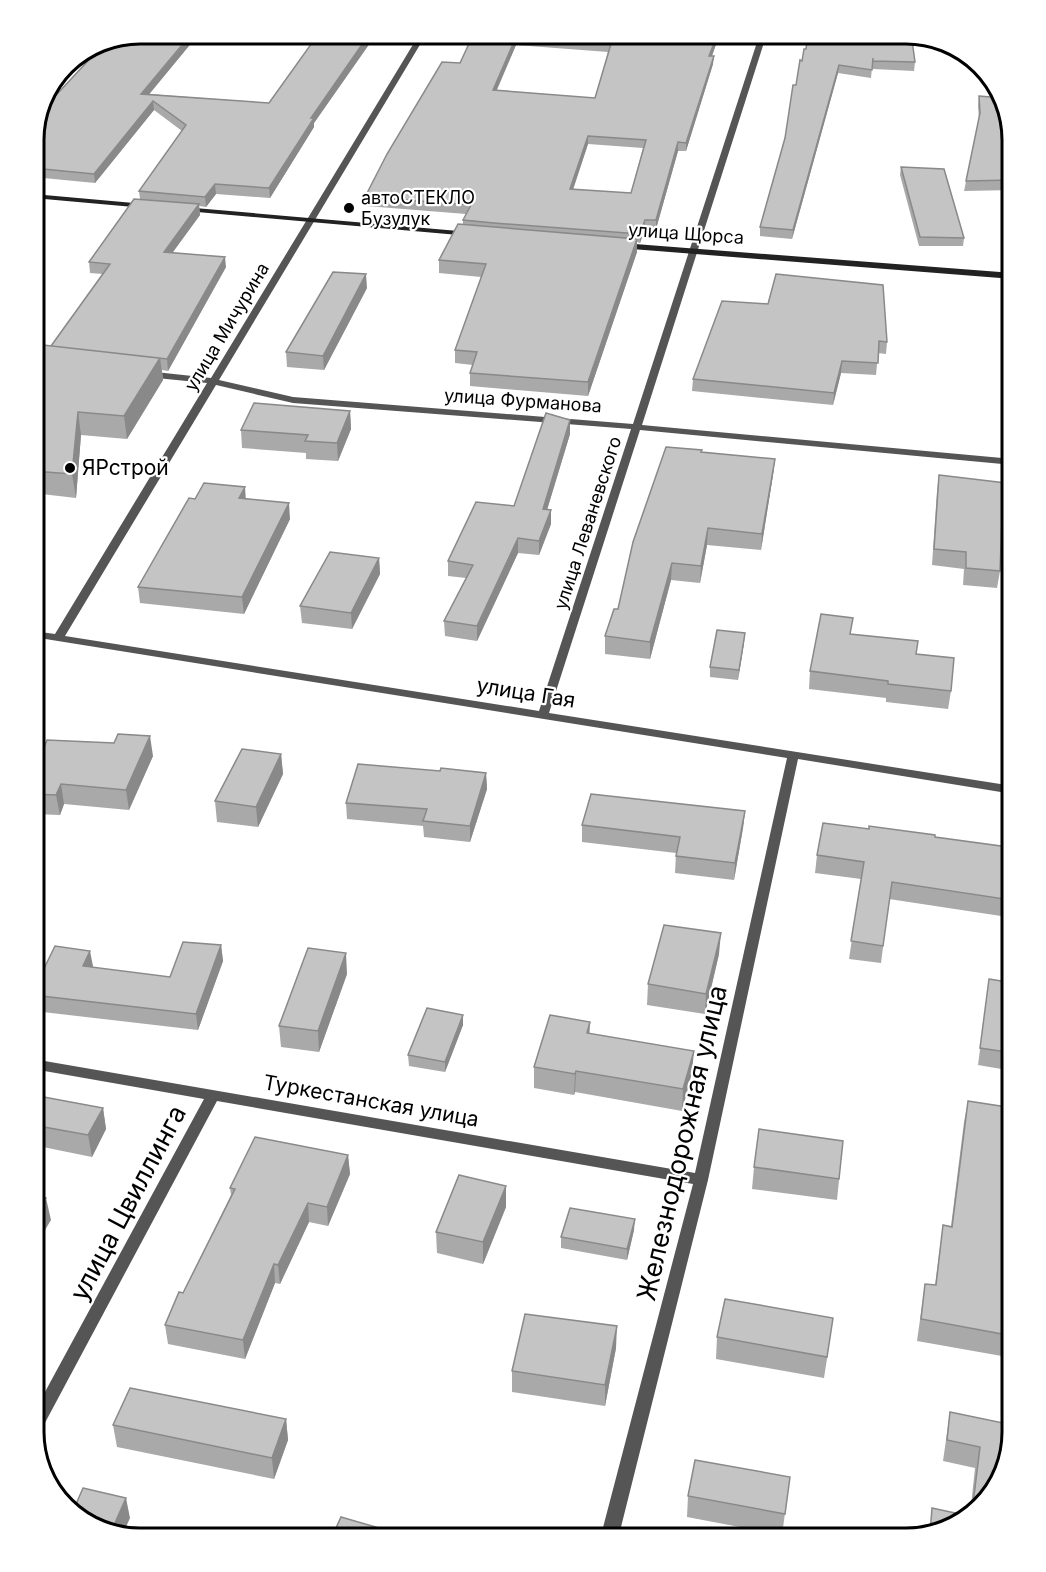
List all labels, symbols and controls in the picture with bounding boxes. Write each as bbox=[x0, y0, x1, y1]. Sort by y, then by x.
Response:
place label: автоСТЕКЛО Бузулук bbox=[361, 187, 475, 229]
marker: автоСТЕКЛО Бузулук bbox=[342, 201, 356, 215]
street label: улица Щорса bbox=[627, 219, 745, 248]
street label: улица Мичурина bbox=[180, 259, 273, 395]
street label: улица Фурманова bbox=[444, 385, 603, 416]
street label: улица Леваневского bbox=[550, 434, 625, 612]
place label: ЯРстрой bbox=[82, 455, 169, 480]
marker: ЯРстрой bbox=[63, 461, 77, 475]
street label: улица Гая bbox=[475, 672, 577, 713]
street label: Железнодорожная улица bbox=[630, 982, 733, 1304]
street label: Туркестанская улица bbox=[261, 1069, 481, 1132]
street label: улица Цвиллинга bbox=[63, 1100, 192, 1306]

